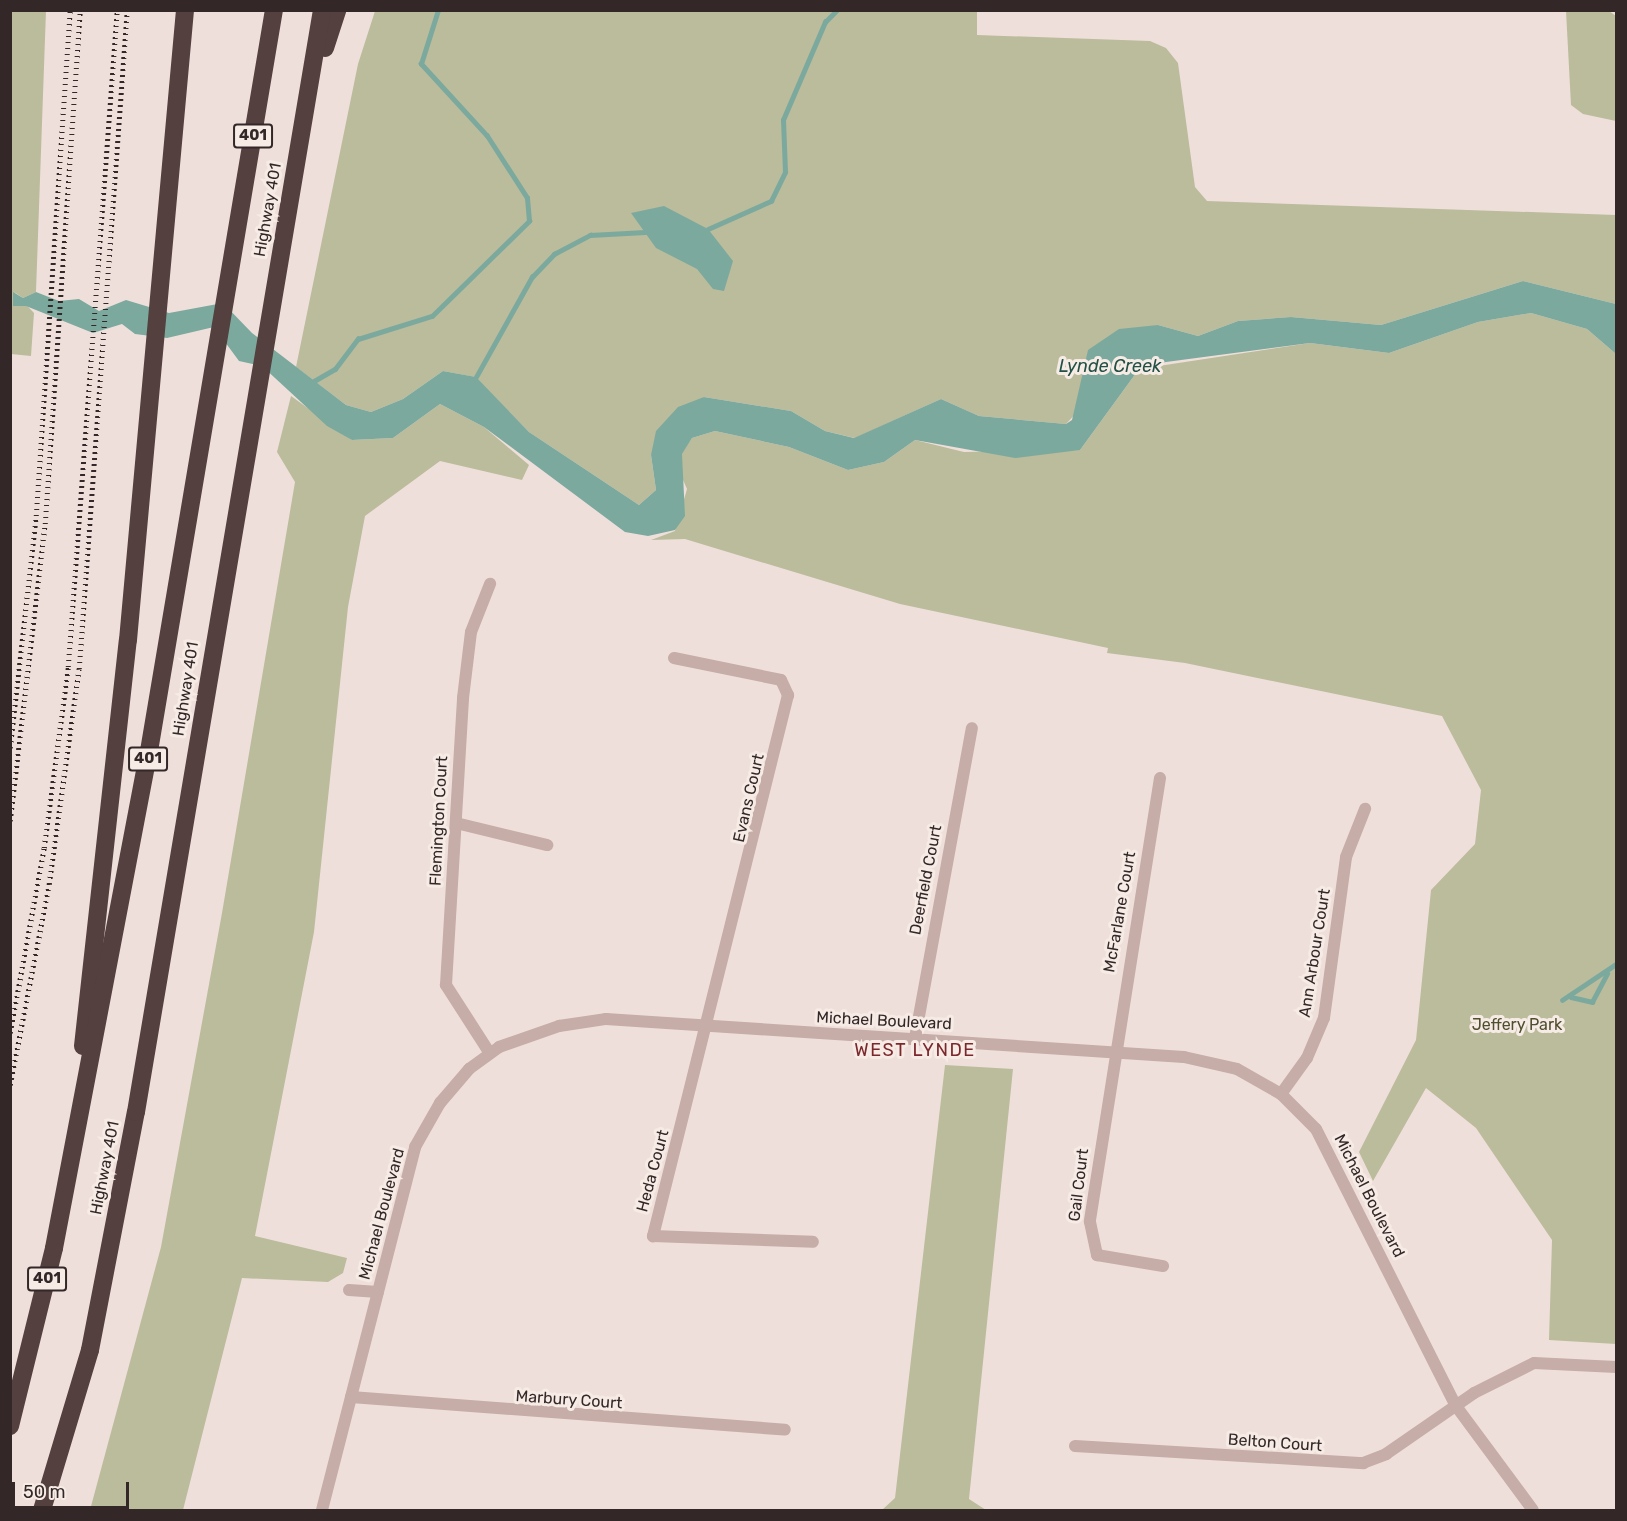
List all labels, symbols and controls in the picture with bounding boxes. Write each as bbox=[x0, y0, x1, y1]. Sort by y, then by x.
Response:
road number: 401 bbox=[232, 124, 274, 148]
street label: Highway 401 bbox=[250, 161, 286, 259]
water label: Lynde Creek bbox=[1059, 355, 1161, 377]
street label: Highway 401 bbox=[169, 640, 203, 738]
road number: 401 bbox=[127, 747, 169, 771]
street label: Evans Court bbox=[729, 752, 769, 844]
street label: Flemington Court bbox=[426, 755, 452, 887]
street label: Deerfield Court bbox=[906, 823, 946, 937]
street label: McFarlane Court bbox=[1100, 850, 1140, 974]
street label: Ann Arbour Court bbox=[1295, 887, 1335, 1019]
street label: Michael Boulevard bbox=[816, 1008, 952, 1034]
park label: Jeffery Park bbox=[1471, 1015, 1563, 1035]
district label: WEST LYNDE bbox=[854, 1039, 976, 1061]
street label: Highway 401 bbox=[86, 1119, 124, 1217]
street label: Heda Court bbox=[633, 1128, 673, 1214]
street label: Michael Boulevard bbox=[1330, 1131, 1408, 1261]
street label: Michael Boulevard bbox=[355, 1146, 409, 1282]
street label: Gail Court bbox=[1065, 1147, 1093, 1223]
road number: 401 bbox=[26, 1267, 68, 1291]
street label: Marbury Court bbox=[515, 1387, 623, 1413]
street label: Belton Court bbox=[1227, 1430, 1323, 1456]
scale bar bbox=[15, 1470, 132, 1508]
text: 50 m bbox=[23, 1481, 66, 1503]

